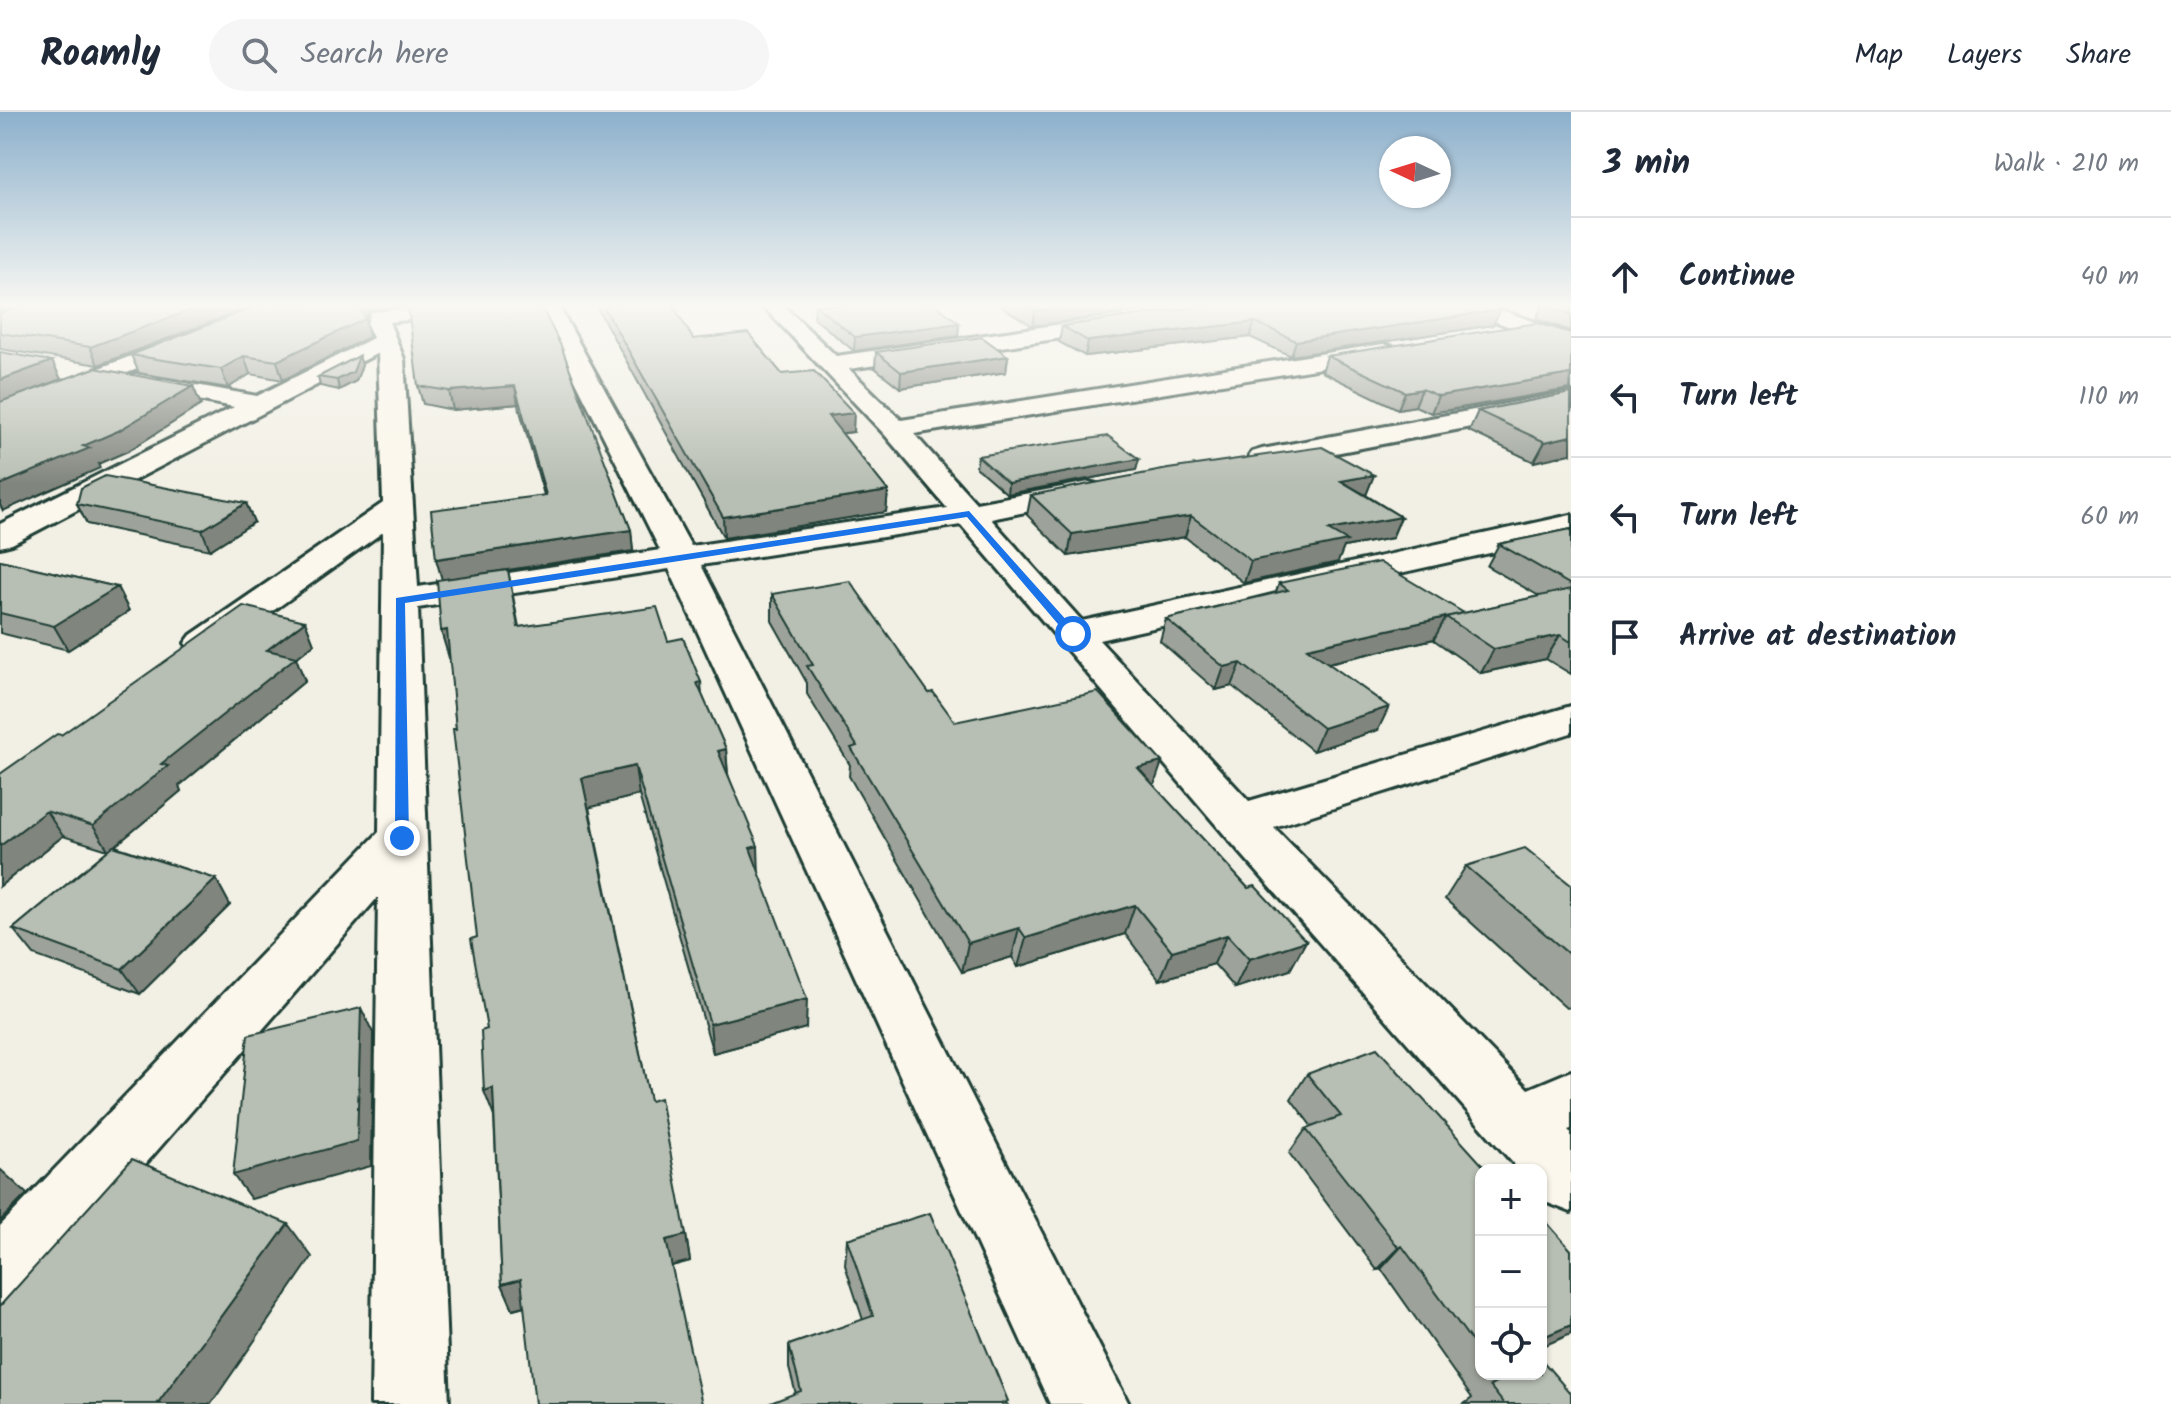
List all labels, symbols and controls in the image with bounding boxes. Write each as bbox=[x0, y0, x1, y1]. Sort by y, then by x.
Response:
search box bbox=[209, 19, 769, 91]
text: Roamly bbox=[40, 25, 161, 85]
text: Search here bbox=[301, 31, 448, 79]
icon: search bbox=[237, 33, 281, 77]
text: Map bbox=[1854, 33, 1903, 78]
text: Layers bbox=[1947, 33, 2022, 78]
text: Share bbox=[2066, 33, 2131, 78]
north arrow bbox=[1379, 136, 1451, 208]
text: 3 min bbox=[1603, 137, 1690, 191]
text: Walk · 210 m bbox=[1994, 143, 2139, 185]
text: Continue bbox=[1679, 253, 1795, 301]
icon: ahead bbox=[1603, 255, 1647, 299]
text: 40 m bbox=[2081, 256, 2139, 298]
text: Turn left bbox=[1679, 373, 1798, 421]
icon: left bbox=[1603, 375, 1647, 419]
text: 110 m bbox=[2079, 376, 2139, 418]
text: Turn left bbox=[1679, 493, 1798, 541]
icon: left bbox=[1603, 495, 1647, 539]
text: 60 m bbox=[2080, 496, 2139, 538]
text: Arrive at destination bbox=[1679, 613, 1956, 661]
icon: arrive bbox=[1603, 615, 1647, 659]
route start bbox=[1055, 616, 1091, 652]
route end bbox=[384, 820, 420, 856]
map controls bbox=[1475, 1164, 1547, 1380]
button: + bbox=[1475, 1164, 1547, 1236]
button: − bbox=[1475, 1236, 1547, 1308]
button: locate bbox=[1475, 1308, 1547, 1380]

